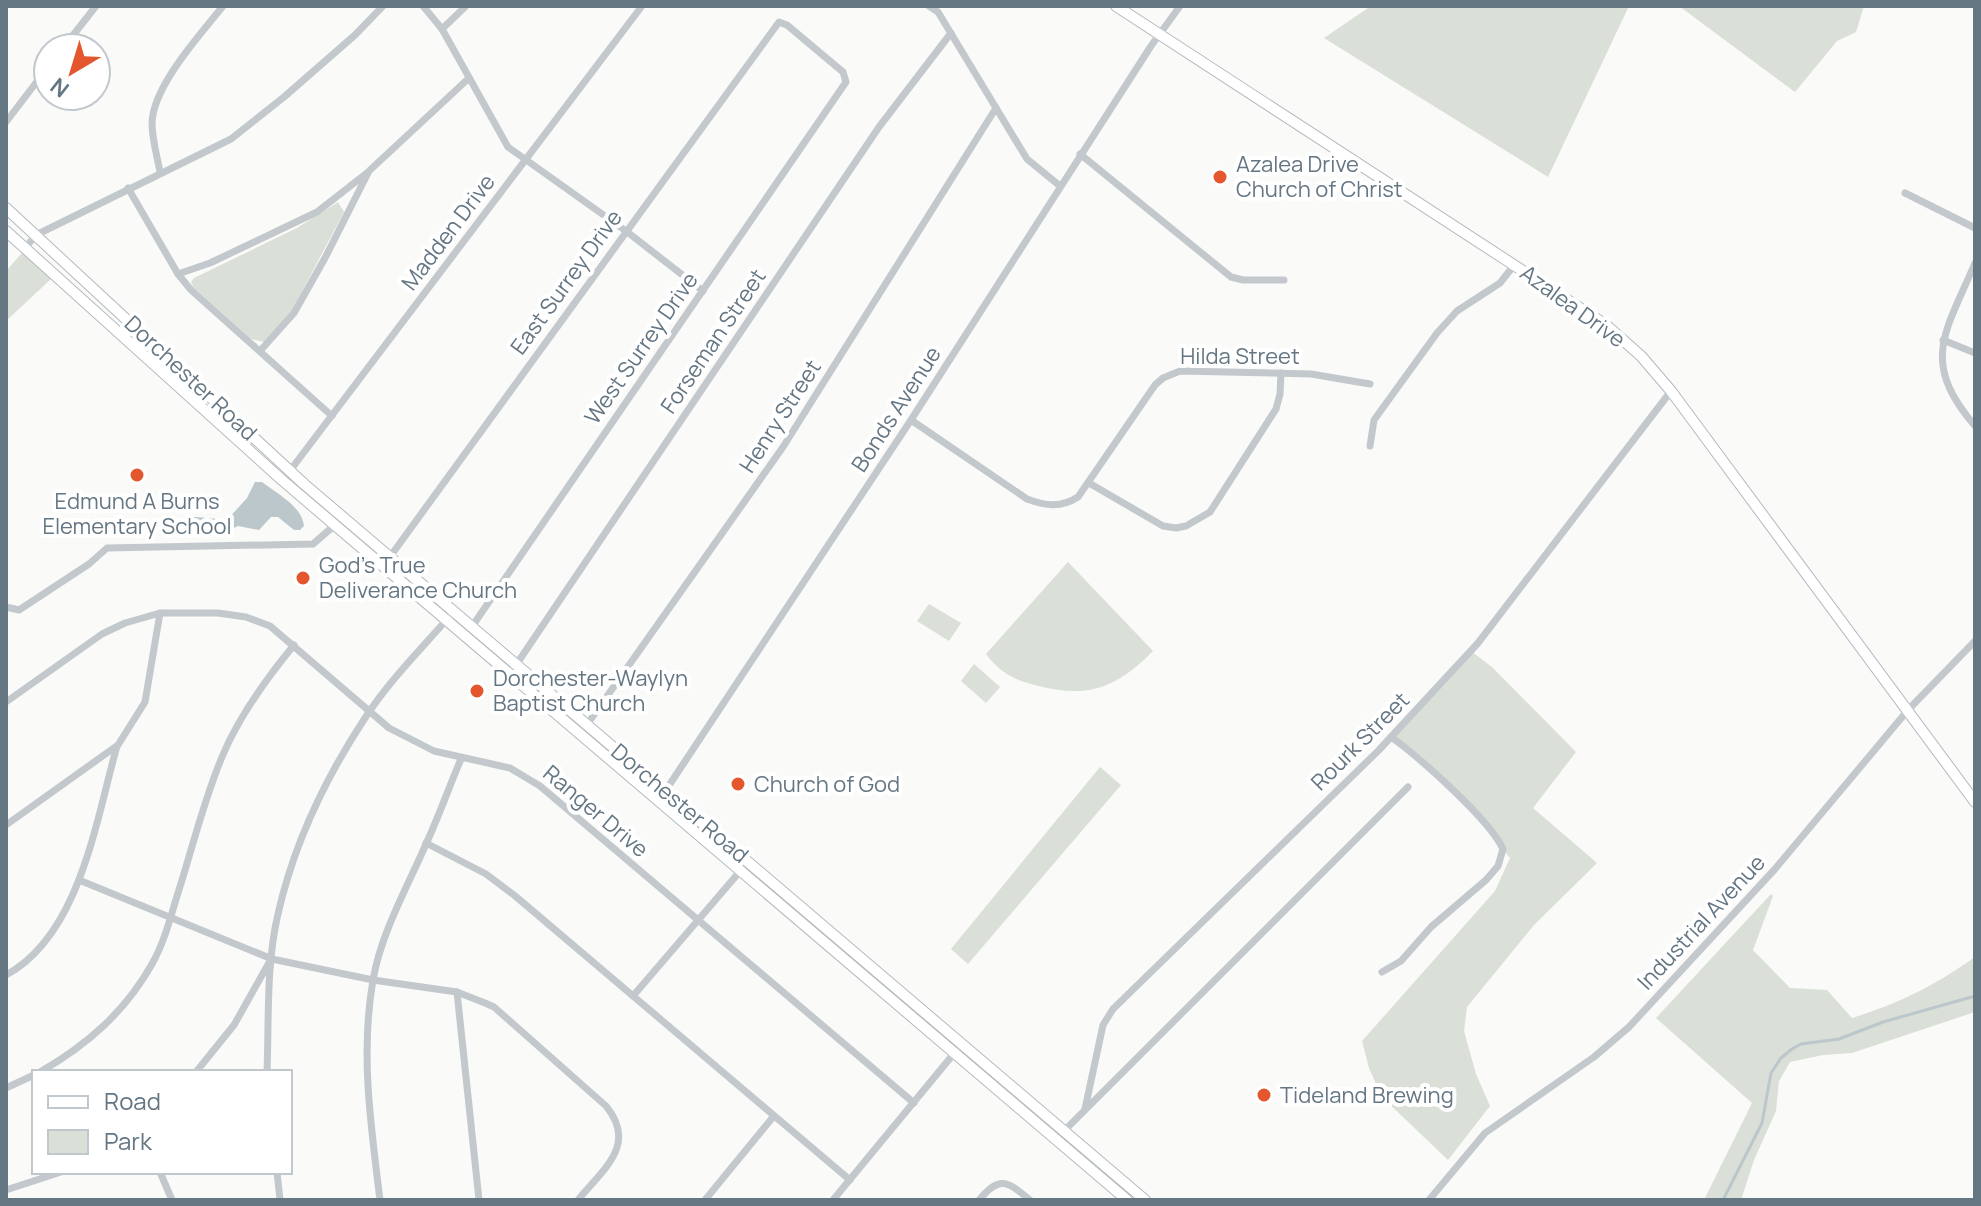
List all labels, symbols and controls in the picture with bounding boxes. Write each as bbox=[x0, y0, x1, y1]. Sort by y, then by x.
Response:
north arrow bbox=[32, 32, 112, 112]
text: N bbox=[44, 71, 75, 104]
place label: Azalea Drive Church of Christ bbox=[1236, 149, 1403, 204]
street label: Madden Drive bbox=[394, 168, 502, 296]
marker: Azalea Drive Church of Christ bbox=[1211, 168, 1229, 186]
street label: East Surrey Drive bbox=[503, 204, 629, 360]
street label: Azalea Drive bbox=[1514, 258, 1632, 354]
street label: Forseman Street bbox=[654, 263, 773, 419]
street label: West Surrey Drive bbox=[577, 266, 705, 430]
street label: Dorchester Road bbox=[118, 309, 264, 447]
street label: Bonds Avenue bbox=[844, 340, 948, 477]
street label: Hilda Street bbox=[1180, 341, 1300, 371]
street label: Henry Street bbox=[732, 354, 828, 478]
marker: Edmund A Burns Elementary School bbox=[128, 466, 146, 484]
place label: Edmund A Burns Elementary School bbox=[42, 486, 232, 541]
place label: God's True Deliverance Church bbox=[319, 550, 517, 605]
marker: God's True Deliverance Church bbox=[294, 569, 312, 587]
place label: Dorchester-Waylyn Baptist Church bbox=[493, 663, 688, 718]
marker: Dorchester-Waylyn Baptist Church bbox=[468, 682, 486, 700]
street label: Rourk Street bbox=[1304, 685, 1416, 797]
street label: Dorchester Road bbox=[605, 737, 755, 869]
street label: Ranger Drive bbox=[537, 758, 655, 864]
place label: Church of God bbox=[754, 769, 900, 799]
marker: Church of God bbox=[729, 775, 747, 793]
street label: Industrial Avenue bbox=[1630, 848, 1772, 996]
legend bbox=[32, 1070, 292, 1174]
place label: Tideland Brewing bbox=[1280, 1080, 1454, 1110]
text: Road bbox=[104, 1084, 161, 1117]
marker: Tideland Brewing bbox=[1255, 1086, 1273, 1104]
text: Park bbox=[104, 1124, 153, 1157]

